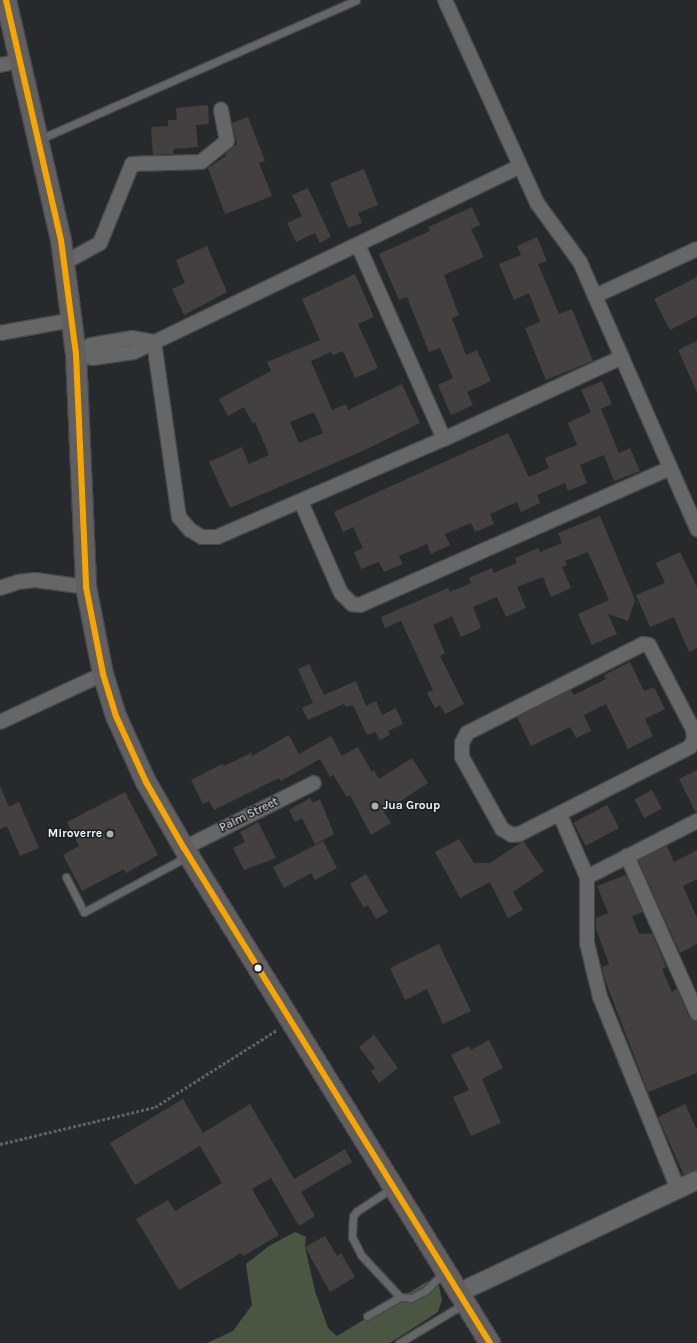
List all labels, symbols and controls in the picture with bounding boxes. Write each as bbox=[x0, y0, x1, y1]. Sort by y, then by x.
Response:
street label: Palm Street bbox=[217, 795, 281, 835]
place label: Jua Group bbox=[383, 799, 440, 813]
marker: Jua Group bbox=[370, 801, 380, 811]
place label: Miroverre bbox=[48, 827, 102, 841]
marker: Miroverre bbox=[105, 829, 115, 839]
unlabelled marker bbox=[253, 963, 263, 973]

